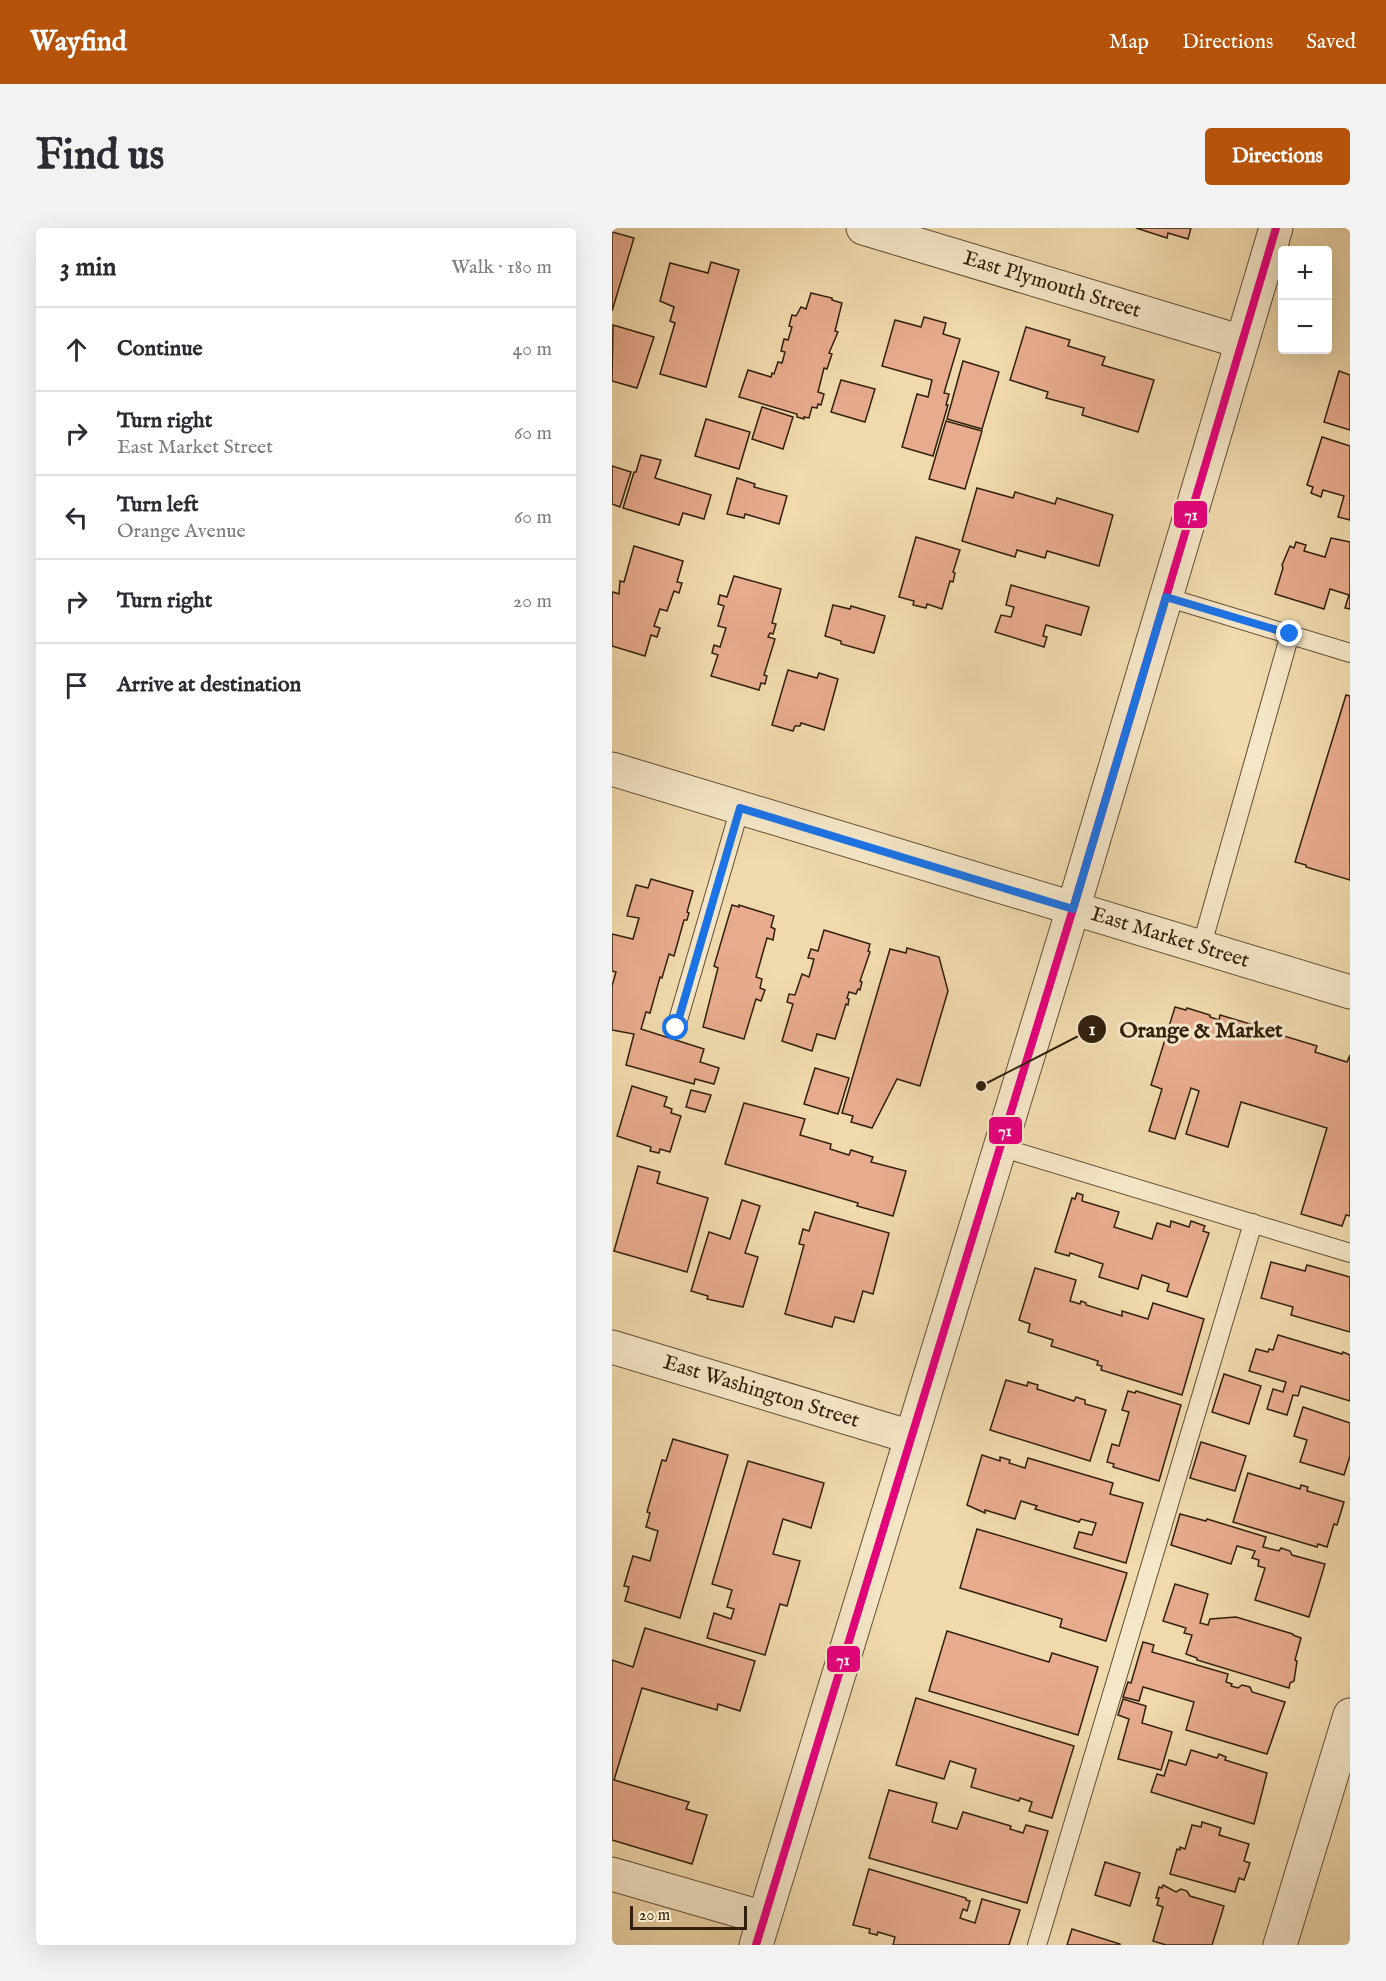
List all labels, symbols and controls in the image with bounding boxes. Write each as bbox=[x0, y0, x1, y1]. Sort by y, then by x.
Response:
text: Wayfind bbox=[30, 25, 127, 60]
text: Map bbox=[1109, 29, 1149, 56]
text: Directions bbox=[1182, 29, 1273, 56]
text: Saved bbox=[1306, 29, 1356, 56]
button: Directions bbox=[1205, 128, 1350, 185]
text: Find us bbox=[36, 130, 164, 183]
street label: East Plymouth Street bbox=[960, 245, 1144, 325]
map controls bbox=[1278, 246, 1332, 354]
button: + bbox=[1278, 246, 1332, 300]
text: 3 min bbox=[60, 251, 116, 284]
text: Walk · 180 m bbox=[451, 255, 552, 280]
button: − bbox=[1278, 300, 1332, 354]
icon: ahead bbox=[60, 333, 93, 366]
text: Continue bbox=[117, 335, 203, 363]
text: 40 m bbox=[513, 337, 552, 362]
text: Turn right bbox=[117, 407, 212, 435]
icon: right bbox=[60, 417, 93, 450]
text: 60 m bbox=[514, 421, 552, 446]
text: East Market Street bbox=[117, 435, 273, 460]
text: Turn left bbox=[117, 491, 199, 519]
line badge: 71 bbox=[1173, 500, 1208, 529]
icon: left bbox=[60, 501, 93, 534]
text: 60 m bbox=[514, 505, 552, 530]
text: 71 bbox=[1184, 506, 1198, 526]
text: Orange Avenue bbox=[117, 519, 246, 544]
icon: right bbox=[60, 585, 93, 618]
text: Turn right bbox=[117, 587, 212, 615]
text: 20 m bbox=[513, 589, 552, 614]
route end bbox=[1276, 620, 1302, 646]
icon: arrive bbox=[60, 669, 93, 702]
text: Arrive at destination bbox=[117, 671, 301, 699]
street label: East Market Street bbox=[1088, 901, 1252, 975]
callout: Orange & Market bbox=[1077, 1009, 1294, 1049]
route start bbox=[662, 1014, 688, 1040]
text: Orange & Market bbox=[1119, 1017, 1283, 1045]
text: 1 bbox=[1089, 1019, 1096, 1042]
line badge: 71 bbox=[988, 1116, 1023, 1145]
text: 71 bbox=[998, 1122, 1012, 1142]
street label: East Washington Street bbox=[660, 1349, 862, 1435]
line badge: 71 bbox=[826, 1645, 861, 1673]
text: 71 bbox=[836, 1651, 850, 1671]
scale bar bbox=[630, 1903, 747, 1930]
text: 20 m bbox=[639, 1906, 670, 1926]

